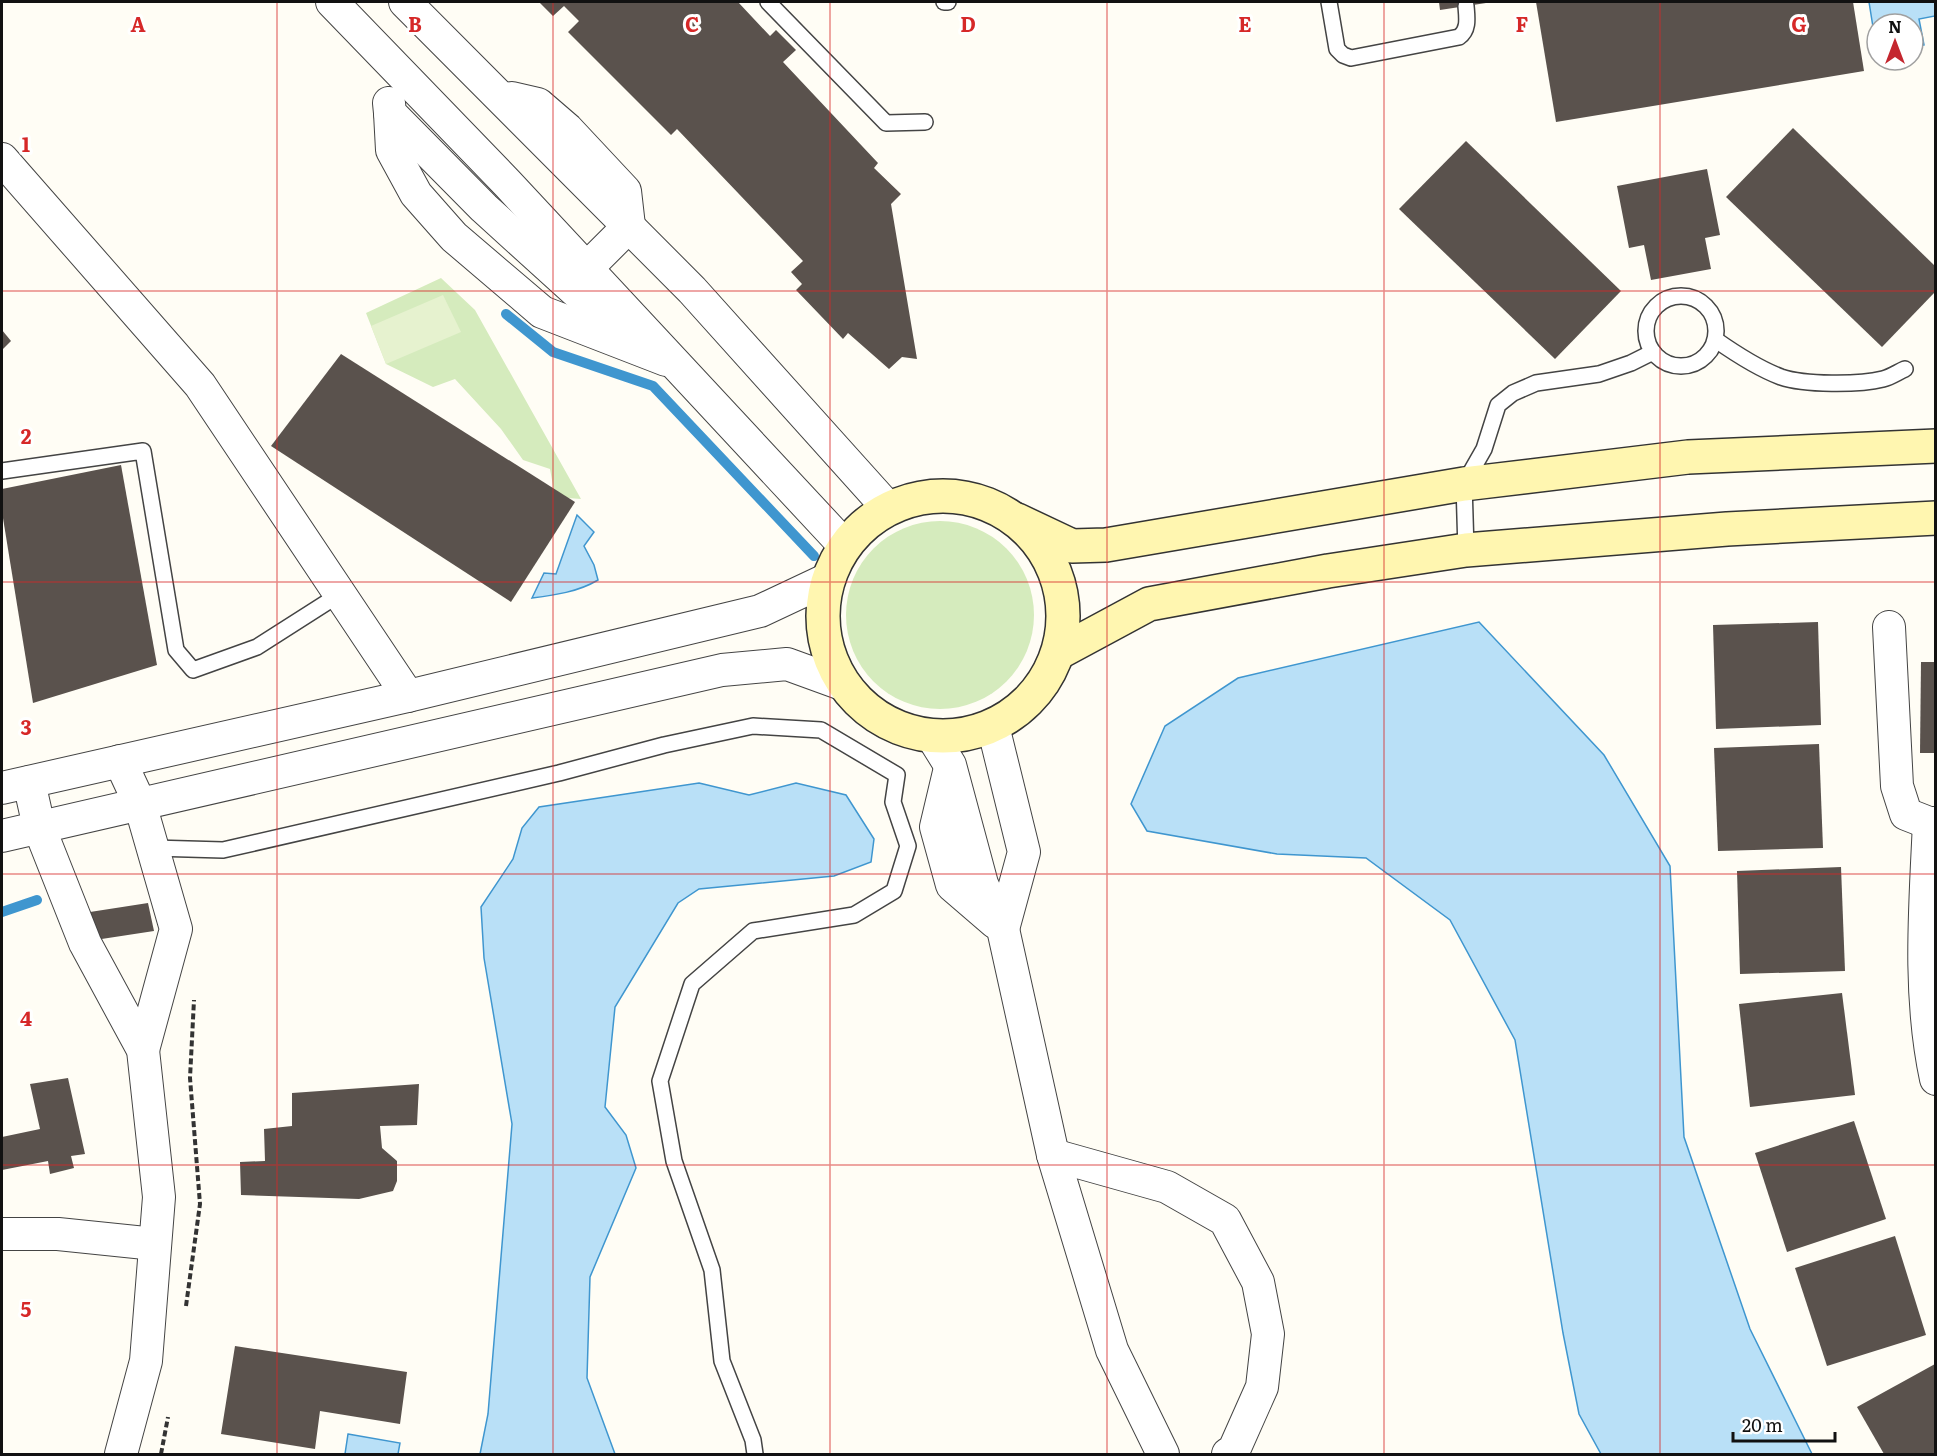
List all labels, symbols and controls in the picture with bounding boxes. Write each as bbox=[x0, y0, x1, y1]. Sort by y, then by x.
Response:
text: A bbox=[130, 8, 146, 38]
text: B bbox=[408, 8, 422, 38]
text: C bbox=[685, 8, 699, 38]
text: D bbox=[960, 8, 976, 38]
text: E bbox=[1238, 8, 1252, 38]
text: F bbox=[1516, 8, 1529, 38]
text: G bbox=[1791, 8, 1807, 38]
north arrow bbox=[1865, 12, 1925, 72]
text: N bbox=[1888, 14, 1902, 38]
text: 1 bbox=[22, 128, 30, 158]
text: 2 bbox=[21, 420, 32, 450]
text: 3 bbox=[20, 711, 32, 741]
text: 4 bbox=[20, 1002, 32, 1032]
text: 5 bbox=[21, 1293, 32, 1323]
scale bar bbox=[1733, 1405, 1835, 1443]
text: 20 m bbox=[1742, 1411, 1783, 1438]

